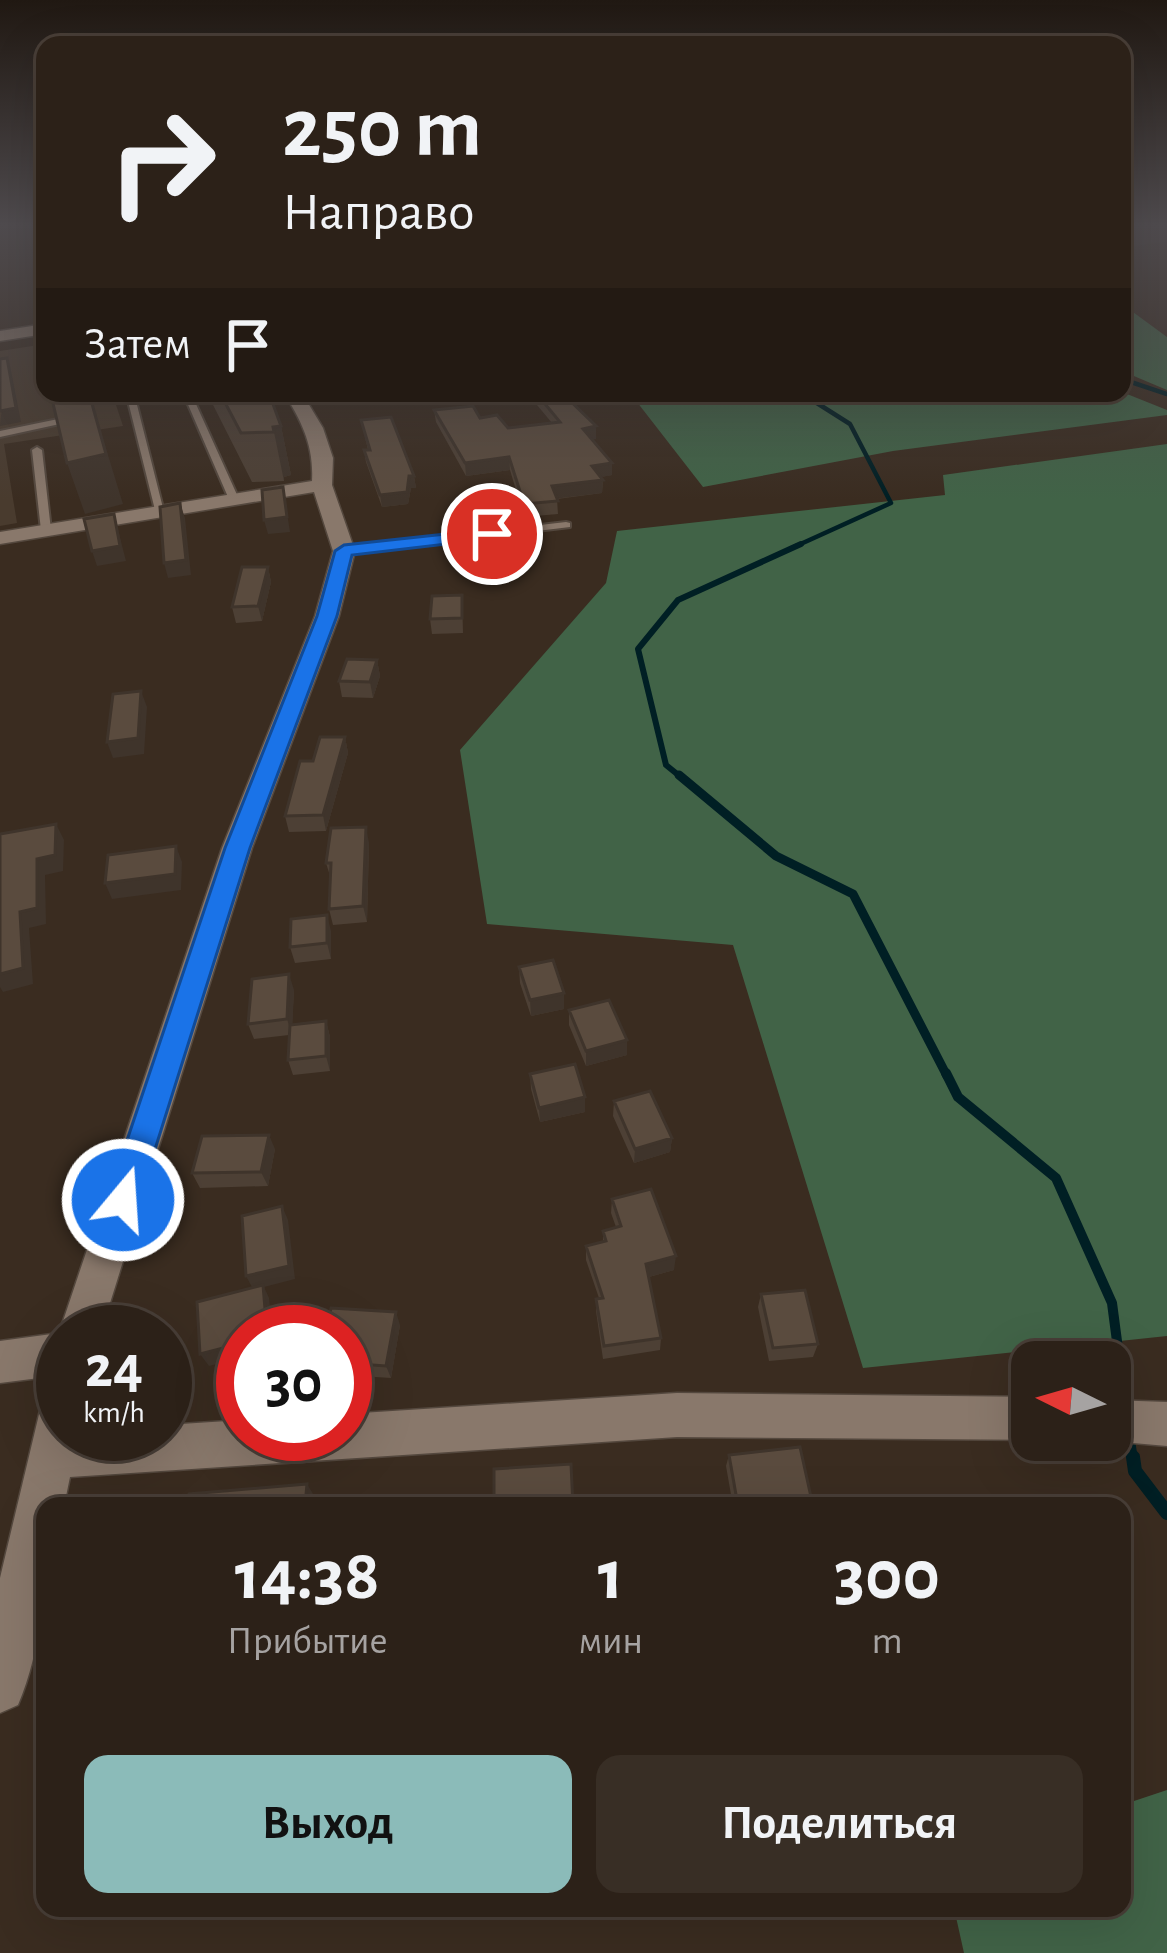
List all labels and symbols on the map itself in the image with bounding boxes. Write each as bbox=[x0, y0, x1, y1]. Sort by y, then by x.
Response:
pin bbox=[441, 483, 543, 585]
position arrow bbox=[60, 1137, 186, 1263]
speed limit sign: 30 bbox=[216, 1305, 372, 1461]
north arrow bbox=[1011, 1341, 1131, 1461]

